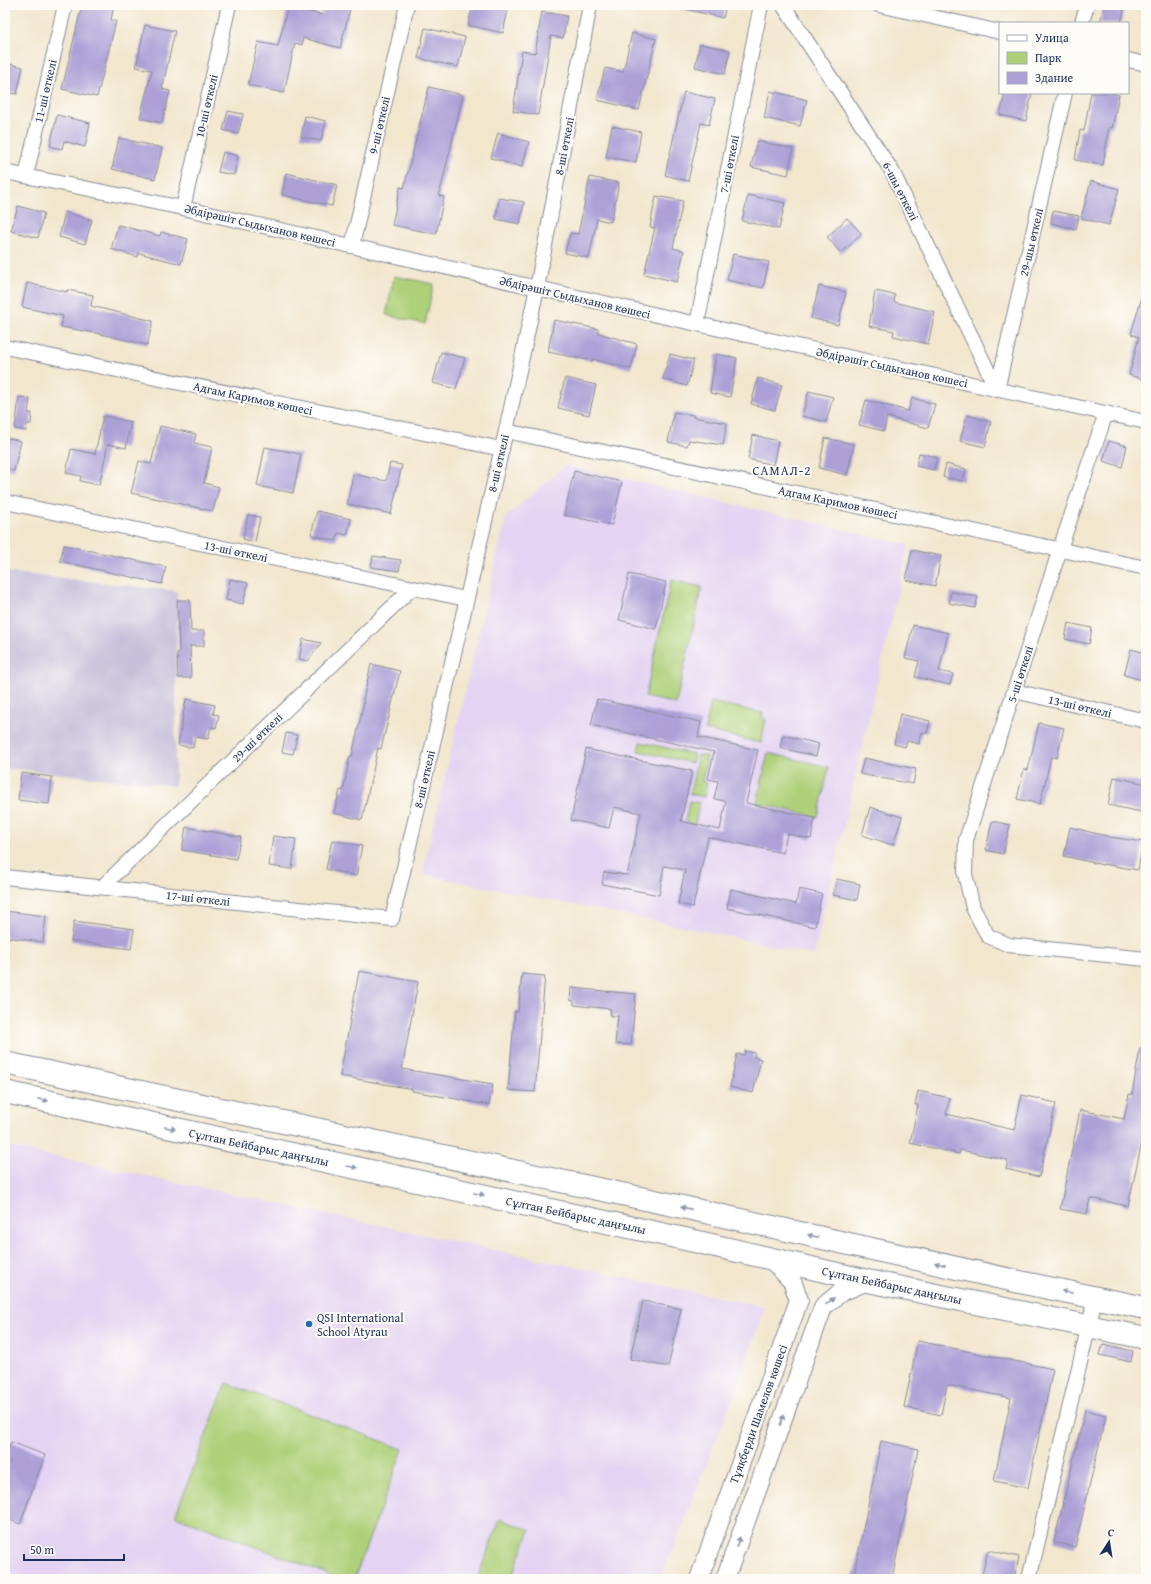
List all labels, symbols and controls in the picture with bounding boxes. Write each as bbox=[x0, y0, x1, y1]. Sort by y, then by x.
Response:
legend bbox=[999, 22, 1129, 94]
text: Улица bbox=[1035, 29, 1069, 46]
text: Парк bbox=[1035, 49, 1062, 66]
street label: 11-ші өткелі bbox=[29, 57, 61, 124]
text: Здание bbox=[1035, 69, 1074, 86]
street label: 10-ші өткелі bbox=[190, 72, 222, 139]
street label: 9-ші өткелі bbox=[364, 94, 394, 156]
street label: 8-ші өткелі bbox=[550, 115, 578, 176]
street label: 7-ші өткелі bbox=[715, 133, 743, 194]
street label: 6-шы өткелі bbox=[879, 159, 923, 224]
street label: Әбдірәшіт Сыдыханов көшесі bbox=[183, 199, 338, 251]
street label: 29-шы өткелі bbox=[1015, 206, 1047, 278]
street label: Әбдірәшіт Сыдыханов көшесі bbox=[498, 271, 653, 323]
street label: Әбдірәшіт Сыдыханов көшесі bbox=[815, 343, 970, 392]
street label: Адгам Каримов көшесі bbox=[192, 377, 315, 419]
street label: 8-ші өткелі bbox=[483, 432, 513, 494]
district label: САМАЛ-2 bbox=[752, 461, 812, 480]
street label: Адгам Каримов көшесі bbox=[777, 481, 900, 523]
street label: 13-ші өткелі bbox=[203, 536, 270, 566]
street label: 5-ші өткелі bbox=[1003, 643, 1037, 705]
street label: 13-ші өткелі bbox=[1047, 690, 1114, 722]
street label: 29-ші өткелі bbox=[228, 708, 287, 766]
street label: 8-ші өткелі bbox=[409, 748, 439, 810]
street label: 17-ші өткелі bbox=[165, 886, 232, 910]
one-way arrow bbox=[37, 1098, 49, 1104]
street label: Сұлтан Бейбарыс даңғылы bbox=[187, 1124, 331, 1170]
one-way arrow bbox=[164, 1125, 176, 1131]
one-way arrow bbox=[346, 1164, 358, 1170]
one-way arrow bbox=[473, 1192, 485, 1198]
street label: Сұлтан Бейбарыс даңғылы bbox=[504, 1192, 648, 1238]
one-way arrow bbox=[680, 1204, 692, 1210]
one-way arrow bbox=[807, 1233, 819, 1239]
one-way arrow bbox=[934, 1261, 946, 1267]
street label: Сұлтан Бейбарыс даңғылы bbox=[820, 1262, 964, 1308]
one-way arrow bbox=[1060, 1289, 1073, 1295]
one-way arrow bbox=[825, 1296, 836, 1305]
place label: QSI International School Atyrau bbox=[317, 1309, 404, 1340]
marker: QSI International School Atyrau bbox=[304, 1319, 314, 1329]
street label: Тұяқберди Шамелов көшесі bbox=[725, 1341, 791, 1486]
one-way arrow bbox=[779, 1414, 785, 1426]
north arrow bbox=[1089, 1522, 1129, 1562]
text: С bbox=[1106, 1524, 1116, 1541]
scale bar bbox=[24, 1536, 124, 1562]
one-way arrow bbox=[735, 1536, 741, 1548]
text: 50 m bbox=[30, 1541, 54, 1558]

